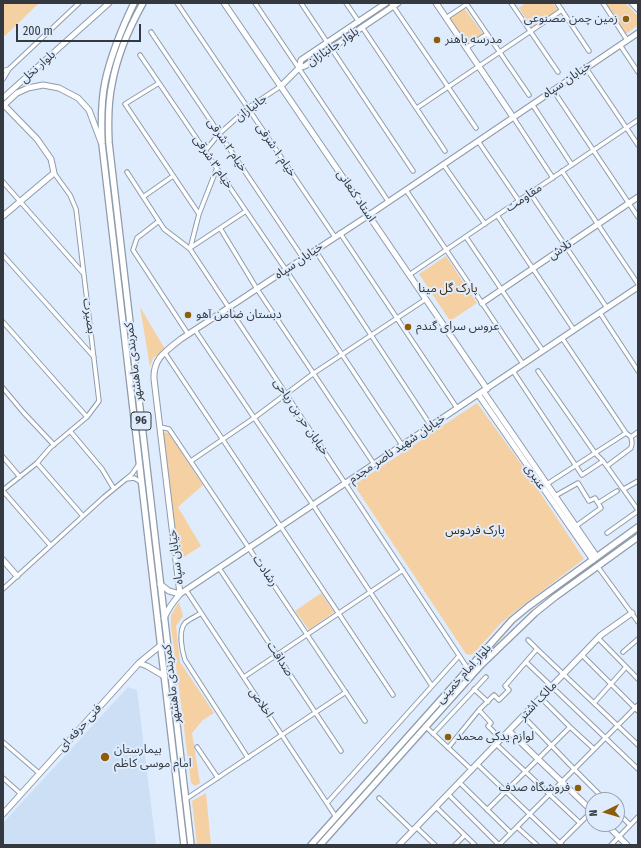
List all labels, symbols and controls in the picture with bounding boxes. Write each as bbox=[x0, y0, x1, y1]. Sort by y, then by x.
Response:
place label: زمین چمن مصنوعی bbox=[524, 12, 618, 26]
marker: زمین چمن مصنوعی bbox=[621, 14, 631, 24]
scale bar bbox=[18, 16, 143, 42]
text: 200 m bbox=[23, 24, 53, 38]
street label: بلوار جانبازان bbox=[304, 24, 362, 70]
place label: مدرسه باهنر bbox=[445, 33, 502, 47]
marker: مدرسه باهنر bbox=[432, 35, 442, 45]
street label: بلوار نخل bbox=[18, 48, 58, 86]
street label: خیابان سپاه bbox=[540, 59, 594, 101]
street label: جانبازان bbox=[232, 91, 270, 125]
street label: خیام ۲ شرقی bbox=[204, 116, 250, 174]
street label: خیام ۱ شرقی bbox=[253, 121, 299, 179]
street label: خیام ۳ شرقی bbox=[190, 133, 236, 191]
street label: استاد کنعانی bbox=[333, 167, 379, 225]
street label: مقاومت bbox=[503, 181, 545, 215]
street label: تلاش bbox=[545, 237, 575, 263]
street label: خیابان سپاه bbox=[272, 240, 326, 282]
park label: پارک گل مینا bbox=[418, 282, 478, 296]
street label: بصیرت bbox=[79, 297, 99, 335]
place label: دبستان ضامن آهو bbox=[196, 308, 282, 322]
marker: دبستان ضامن آهو bbox=[183, 310, 193, 320]
place label: عروس سرای گندم bbox=[416, 320, 499, 334]
street label: کمربندی ماهشهر bbox=[122, 322, 146, 402]
marker: عروس سرای گندم bbox=[403, 322, 413, 332]
street label: خیابان حر بن ریاحی bbox=[270, 376, 332, 458]
street label: خیابان شهید ناصر مجدم bbox=[346, 411, 448, 487]
road number: 96 bbox=[131, 412, 151, 430]
street label: عنبری bbox=[521, 461, 549, 493]
park label: پارک فردوس bbox=[445, 524, 505, 538]
street label: خیابان سپاه bbox=[166, 529, 186, 585]
street label: رشادت bbox=[249, 553, 281, 589]
street label: صداقت bbox=[263, 639, 297, 679]
street label: بلوار امام خمینی bbox=[433, 641, 495, 707]
street label: کمربندی ماهشهر bbox=[160, 644, 184, 724]
street label: مالک اشتر bbox=[516, 678, 560, 724]
street label: اخلاص bbox=[246, 685, 276, 721]
street label: فنی حرفه ای bbox=[55, 701, 105, 755]
place label: لوازم یدکی محمد bbox=[456, 730, 534, 744]
marker: لوازم یدکی محمد bbox=[443, 732, 453, 742]
place label: بیمارستان امام موسی کاظم bbox=[114, 743, 192, 771]
marker: بیمارستان امام موسی کاظم bbox=[99, 751, 111, 763]
place label: فروشگاه صدف bbox=[499, 781, 570, 795]
marker: فروشگاه صدف bbox=[573, 783, 583, 793]
north arrow bbox=[585, 792, 625, 832]
text: N bbox=[587, 809, 600, 817]

